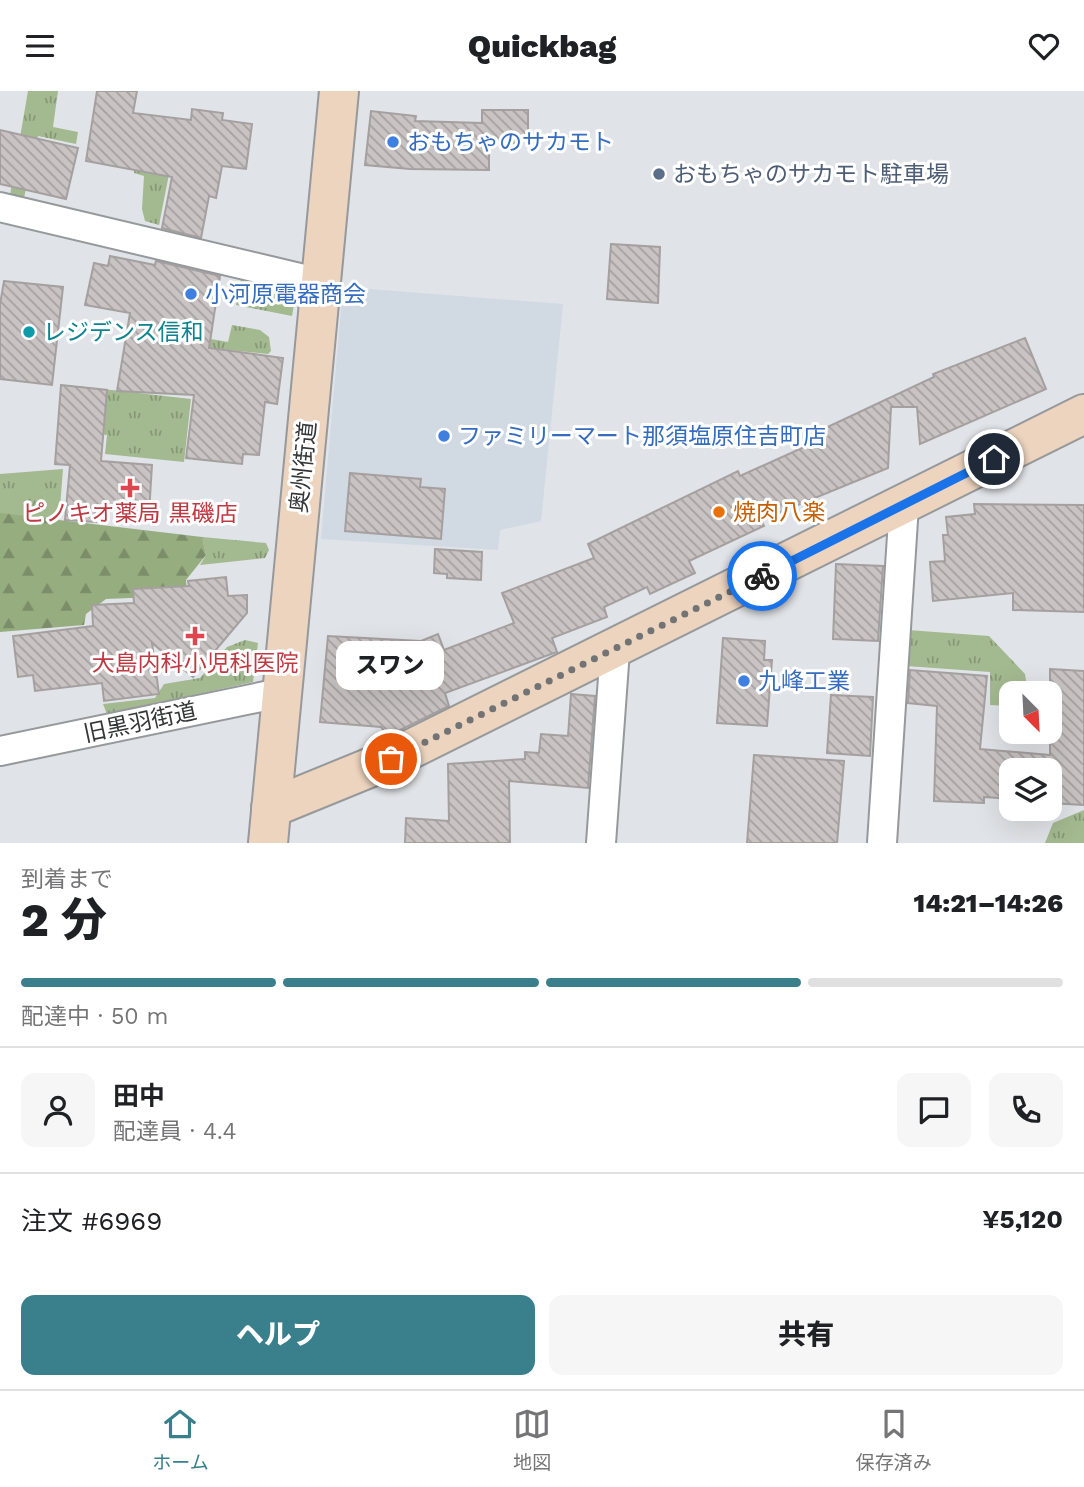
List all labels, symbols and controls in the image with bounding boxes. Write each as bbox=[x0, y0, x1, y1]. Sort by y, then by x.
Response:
icon: menu bbox=[21, 27, 59, 65]
text: Quickbag bbox=[468, 27, 616, 65]
icon: heart bbox=[1025, 27, 1063, 65]
place label: おもちゃのサカモト bbox=[407, 129, 614, 156]
marker: おもちゃのサカモト bbox=[385, 134, 401, 150]
place label: おもちゃのサカモト駐車場 bbox=[673, 161, 949, 188]
marker: おもちゃのサカモト駐車場 bbox=[651, 166, 667, 182]
place label: 小河原電器商会 bbox=[205, 281, 366, 308]
marker: 小河原電器商会 bbox=[183, 286, 199, 302]
place label: レジデンス信和 bbox=[43, 319, 204, 346]
marker: レジデンス信和 bbox=[21, 324, 37, 340]
street label: 奥州街道 bbox=[285, 420, 322, 514]
place label: ファミリーマート那須塩原住吉町店 bbox=[458, 423, 826, 450]
marker: ファミリーマート那須塩原住吉町店 bbox=[436, 428, 452, 444]
pin bbox=[964, 429, 1024, 489]
icon: home bbox=[975, 440, 1013, 478]
marker: ピノキオ薬局 黒磯店 bbox=[122, 480, 138, 496]
place label: 焼肉八楽 bbox=[733, 499, 825, 526]
place label: ピノキオ薬局 黒磯店 bbox=[23, 500, 237, 527]
marker: 焼肉八楽 bbox=[711, 504, 727, 520]
courier bbox=[727, 541, 797, 611]
icon: bike bbox=[743, 557, 781, 595]
marker: 大島内科小児科医院 bbox=[185, 626, 205, 646]
callout: スワン bbox=[337, 640, 445, 689]
place label: 大島内科小児科医院 bbox=[92, 650, 299, 677]
text: スワン bbox=[356, 652, 425, 679]
place label: 九峰工業 bbox=[758, 668, 850, 695]
marker: 九峰工業 bbox=[736, 673, 752, 689]
north arrow bbox=[999, 681, 1062, 744]
map controls bbox=[999, 681, 1062, 821]
street label: 旧黒羽街道 bbox=[81, 697, 199, 748]
pin bbox=[361, 729, 421, 789]
icon: bag bbox=[372, 740, 410, 778]
button: layers bbox=[999, 758, 1062, 821]
text: 到着まで bbox=[21, 866, 113, 893]
text: 14:21–14:26 bbox=[914, 888, 1063, 918]
text: 2 分 bbox=[21, 893, 107, 947]
text: 配達中 · 50 m bbox=[21, 1003, 168, 1030]
button: person bbox=[21, 1073, 95, 1147]
button: chat bbox=[897, 1073, 971, 1147]
button: phone bbox=[989, 1073, 1063, 1147]
text: 田中 bbox=[113, 1081, 165, 1111]
text: 配達員 · 4.4 bbox=[113, 1118, 237, 1145]
text: ¥5,120 bbox=[982, 1204, 1063, 1234]
text: 注文 #6969 bbox=[21, 1206, 162, 1236]
button: ヘルプ bbox=[21, 1295, 535, 1375]
button: 共有 bbox=[549, 1295, 1063, 1375]
tab: ホーム bbox=[152, 1405, 209, 1474]
tab: 地図 bbox=[513, 1405, 551, 1474]
tab: 保存済み bbox=[856, 1405, 932, 1474]

